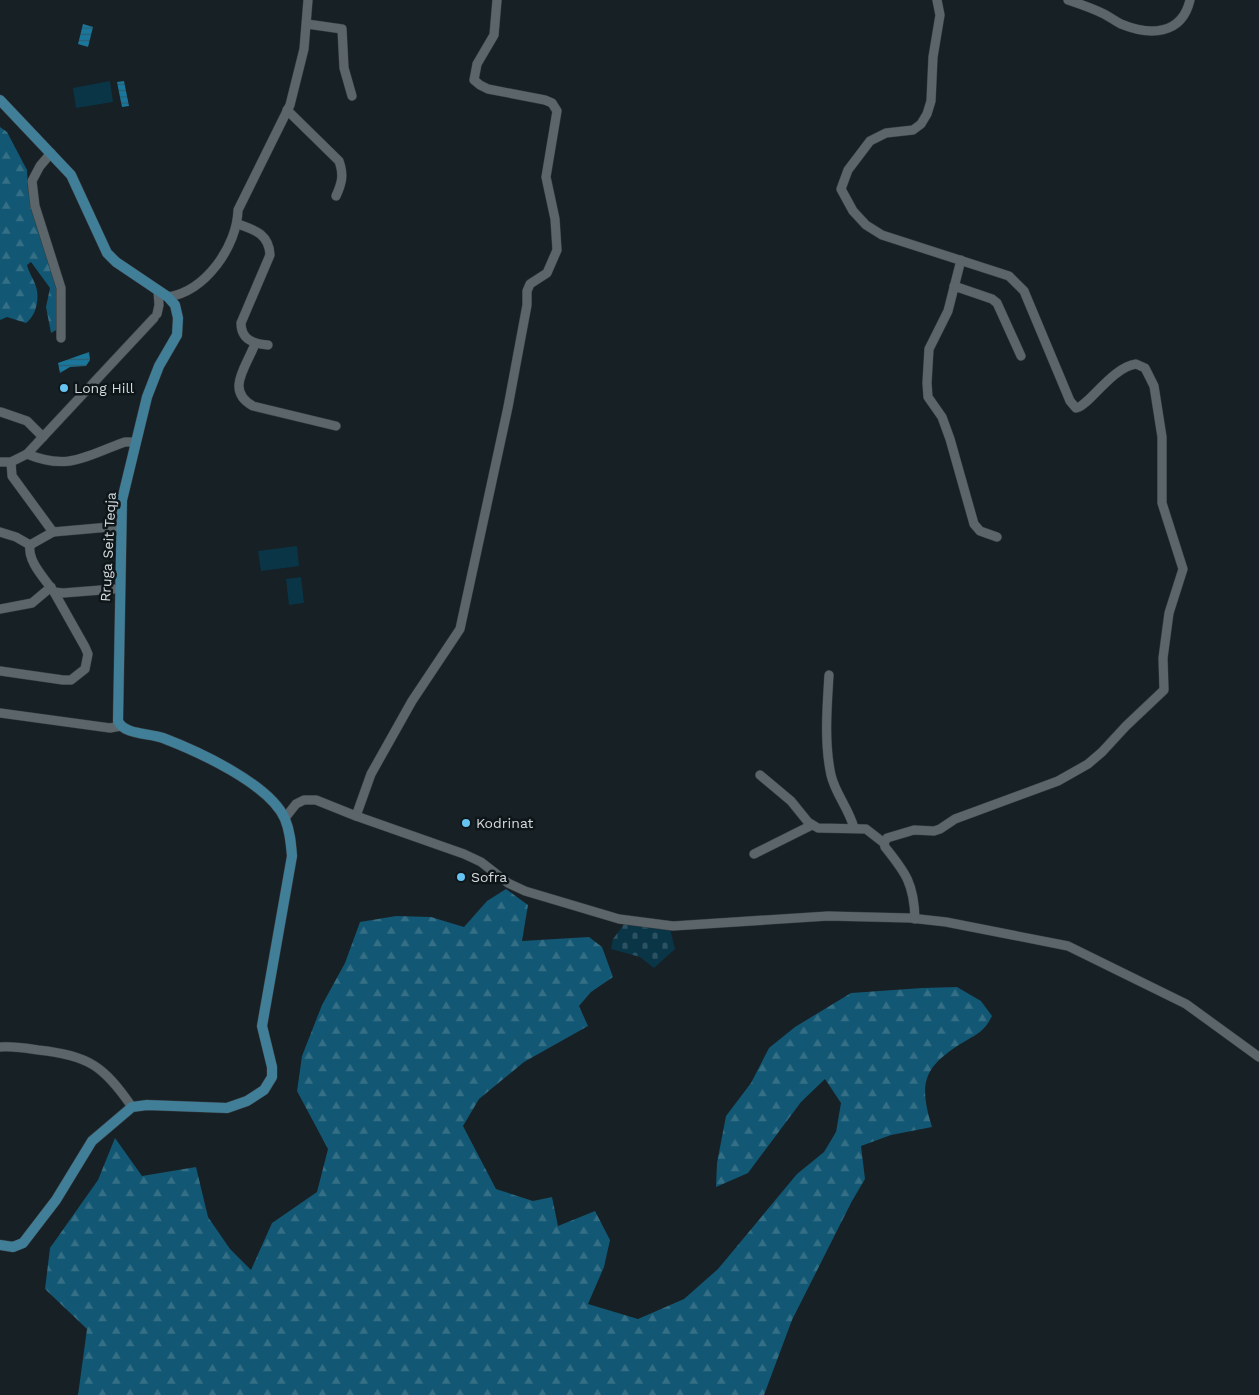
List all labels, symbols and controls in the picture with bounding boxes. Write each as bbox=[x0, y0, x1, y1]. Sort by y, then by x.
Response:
place label: Long Hill bbox=[74, 380, 135, 396]
marker: Long Hill bbox=[58, 382, 70, 394]
street label: Rruga Seit Teqja bbox=[97, 492, 119, 602]
place label: Kodrinat bbox=[476, 815, 534, 831]
marker: Kodrinat bbox=[460, 817, 472, 829]
place label: Sofra bbox=[471, 869, 507, 885]
marker: Sofra bbox=[455, 871, 467, 883]

